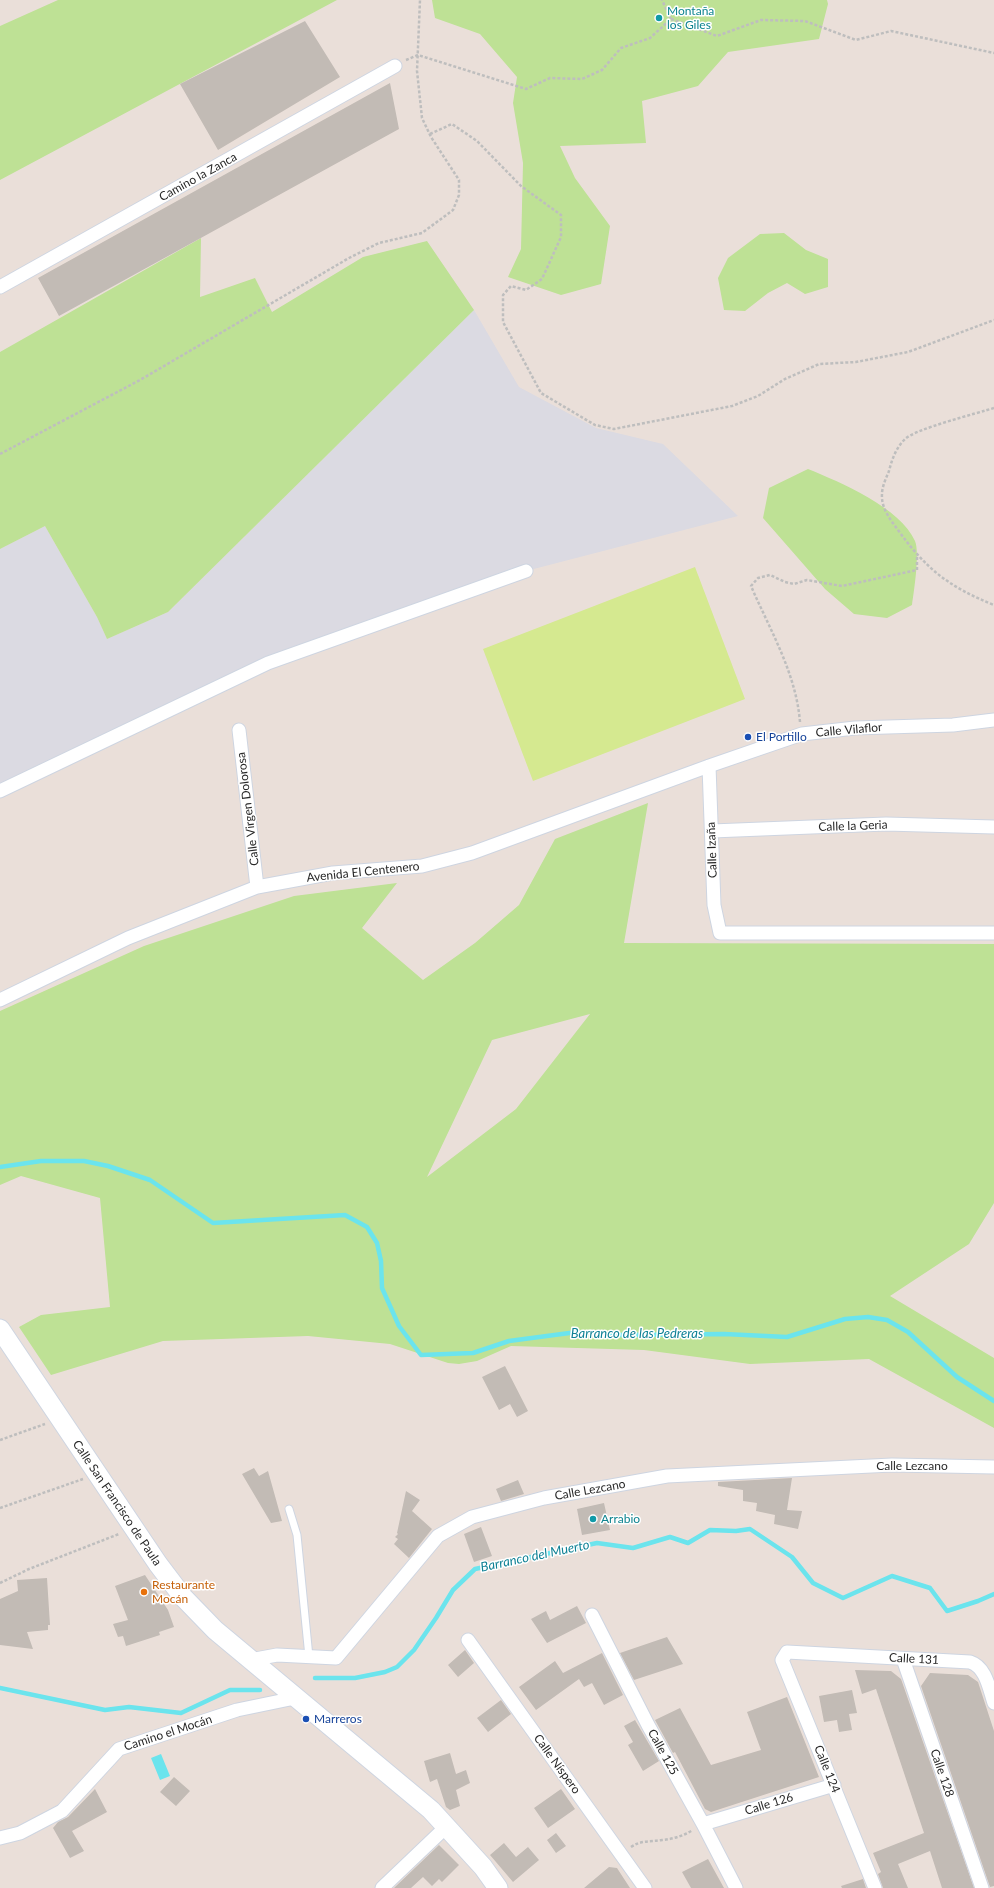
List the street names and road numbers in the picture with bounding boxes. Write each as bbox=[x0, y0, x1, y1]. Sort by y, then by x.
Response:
street label: Camino la Zanca bbox=[157, 150, 239, 204]
street label: Calle Vilaflor bbox=[815, 720, 883, 740]
street label: Calle Virgen Dolorosa bbox=[234, 751, 262, 867]
street label: Calle la Geria bbox=[818, 818, 888, 834]
street label: Calle Izaña bbox=[704, 822, 720, 878]
street label: Avenida El Centenero bbox=[306, 859, 420, 885]
street label: Calle San Francisco de Paula bbox=[70, 1437, 164, 1569]
street label: Calle Lezcano bbox=[876, 1459, 948, 1473]
street label: Calle Lezcano bbox=[553, 1477, 627, 1503]
street label: Calle 131 bbox=[889, 1651, 939, 1667]
street label: Camino el Mocán bbox=[122, 1712, 214, 1754]
street label: Calle 125 bbox=[645, 1727, 681, 1777]
street label: Calle Níspero bbox=[531, 1731, 583, 1797]
street label: Calle 124 bbox=[811, 1743, 843, 1795]
street label: Calle 128 bbox=[927, 1747, 957, 1799]
street label: Calle 126 bbox=[743, 1790, 795, 1818]

